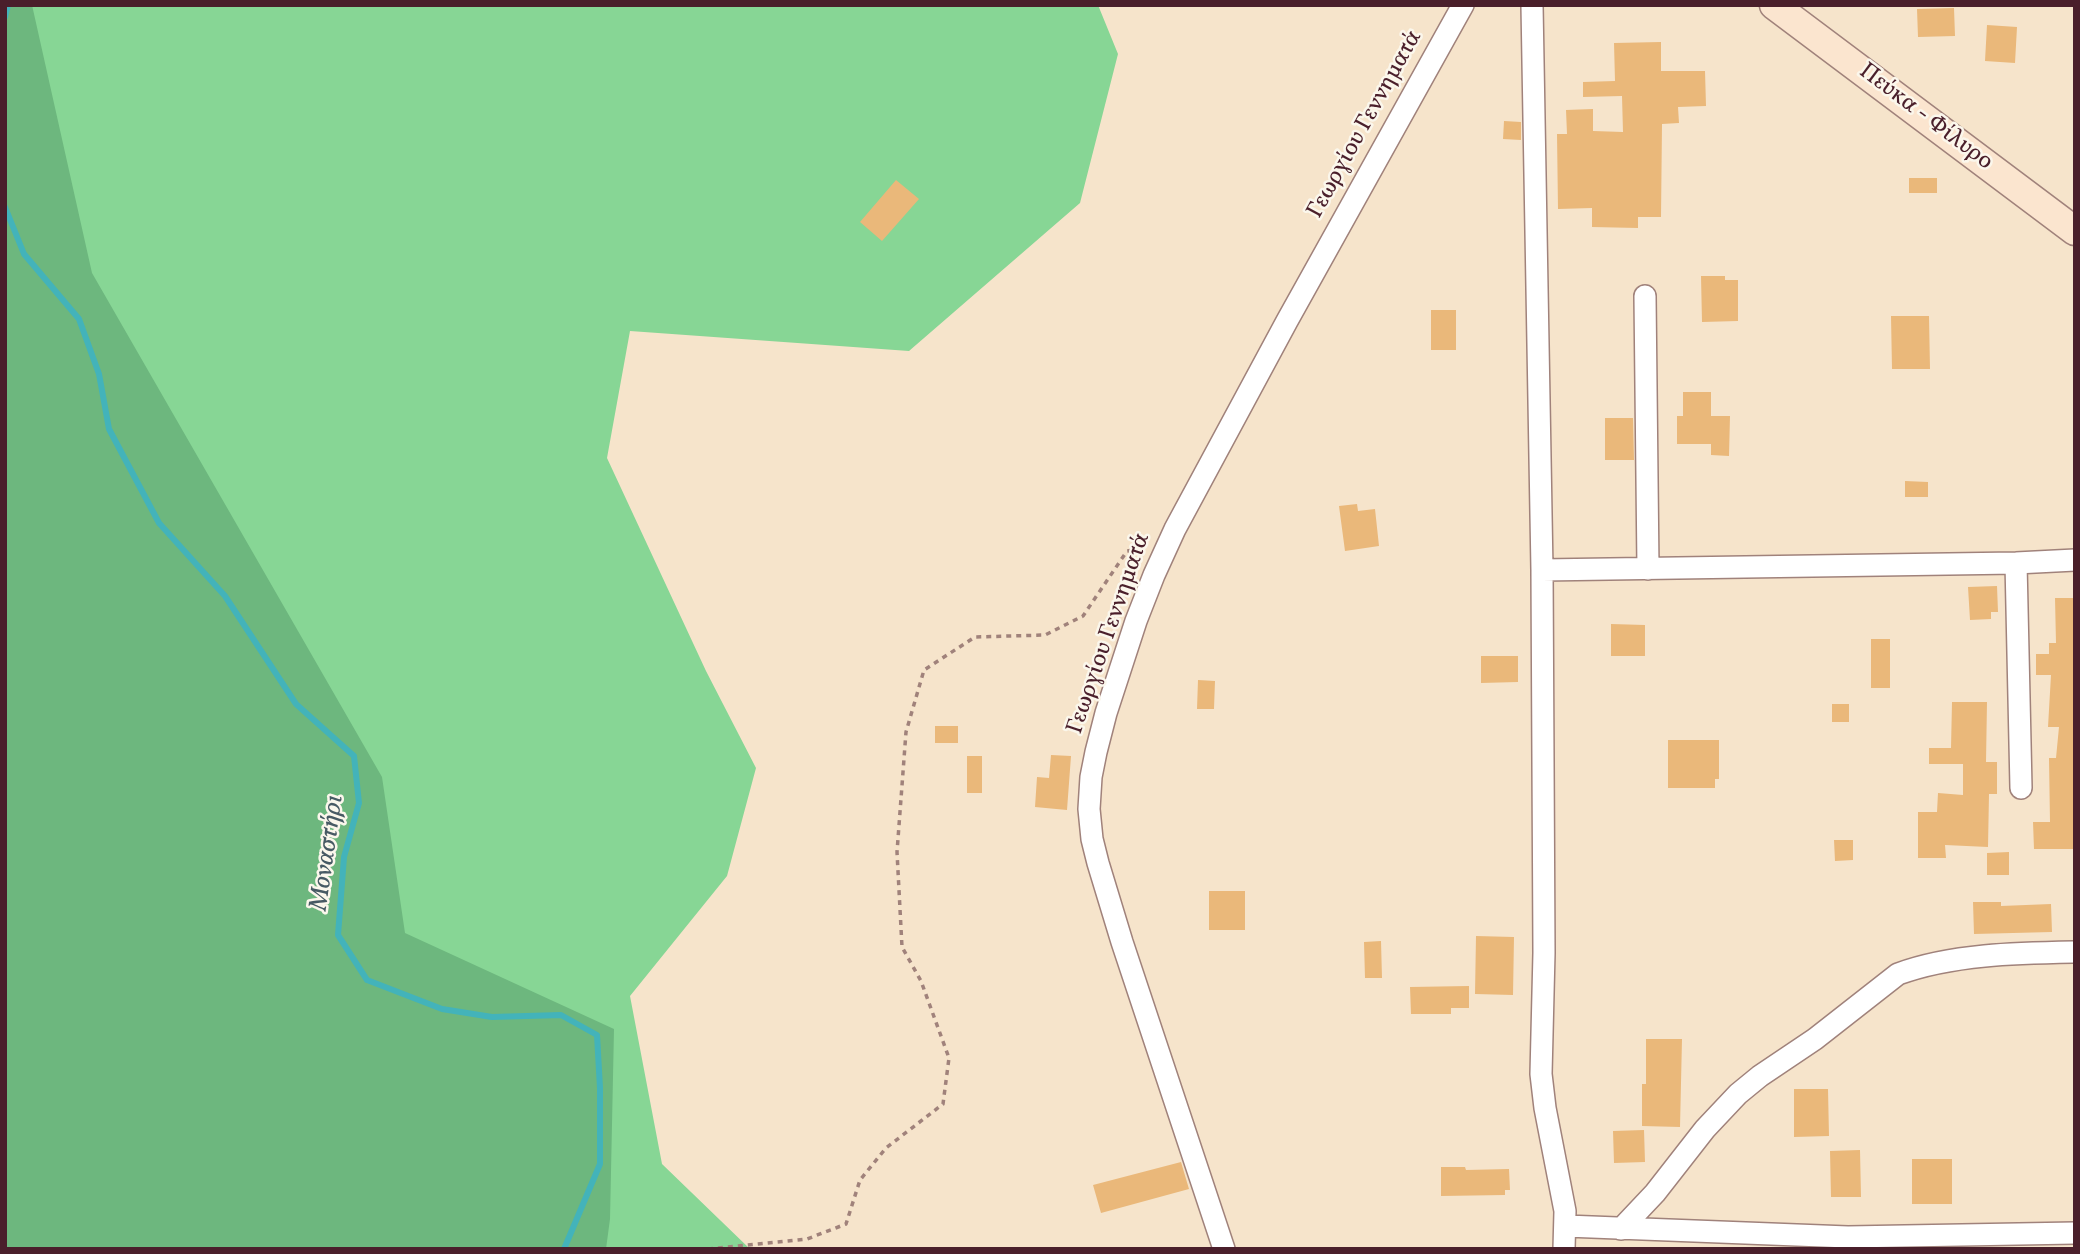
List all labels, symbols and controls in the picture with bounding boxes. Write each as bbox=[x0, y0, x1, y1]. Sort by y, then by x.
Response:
street label: Γεωργίου Γεννηματά bbox=[1302, 26, 1430, 224]
street label: Πεύκα - Φίλυρο bbox=[1852, 58, 1998, 178]
street label: Γεωργίου Γεννηματά bbox=[1062, 530, 1158, 738]
water label: Μοναστήρι bbox=[305, 793, 353, 913]

